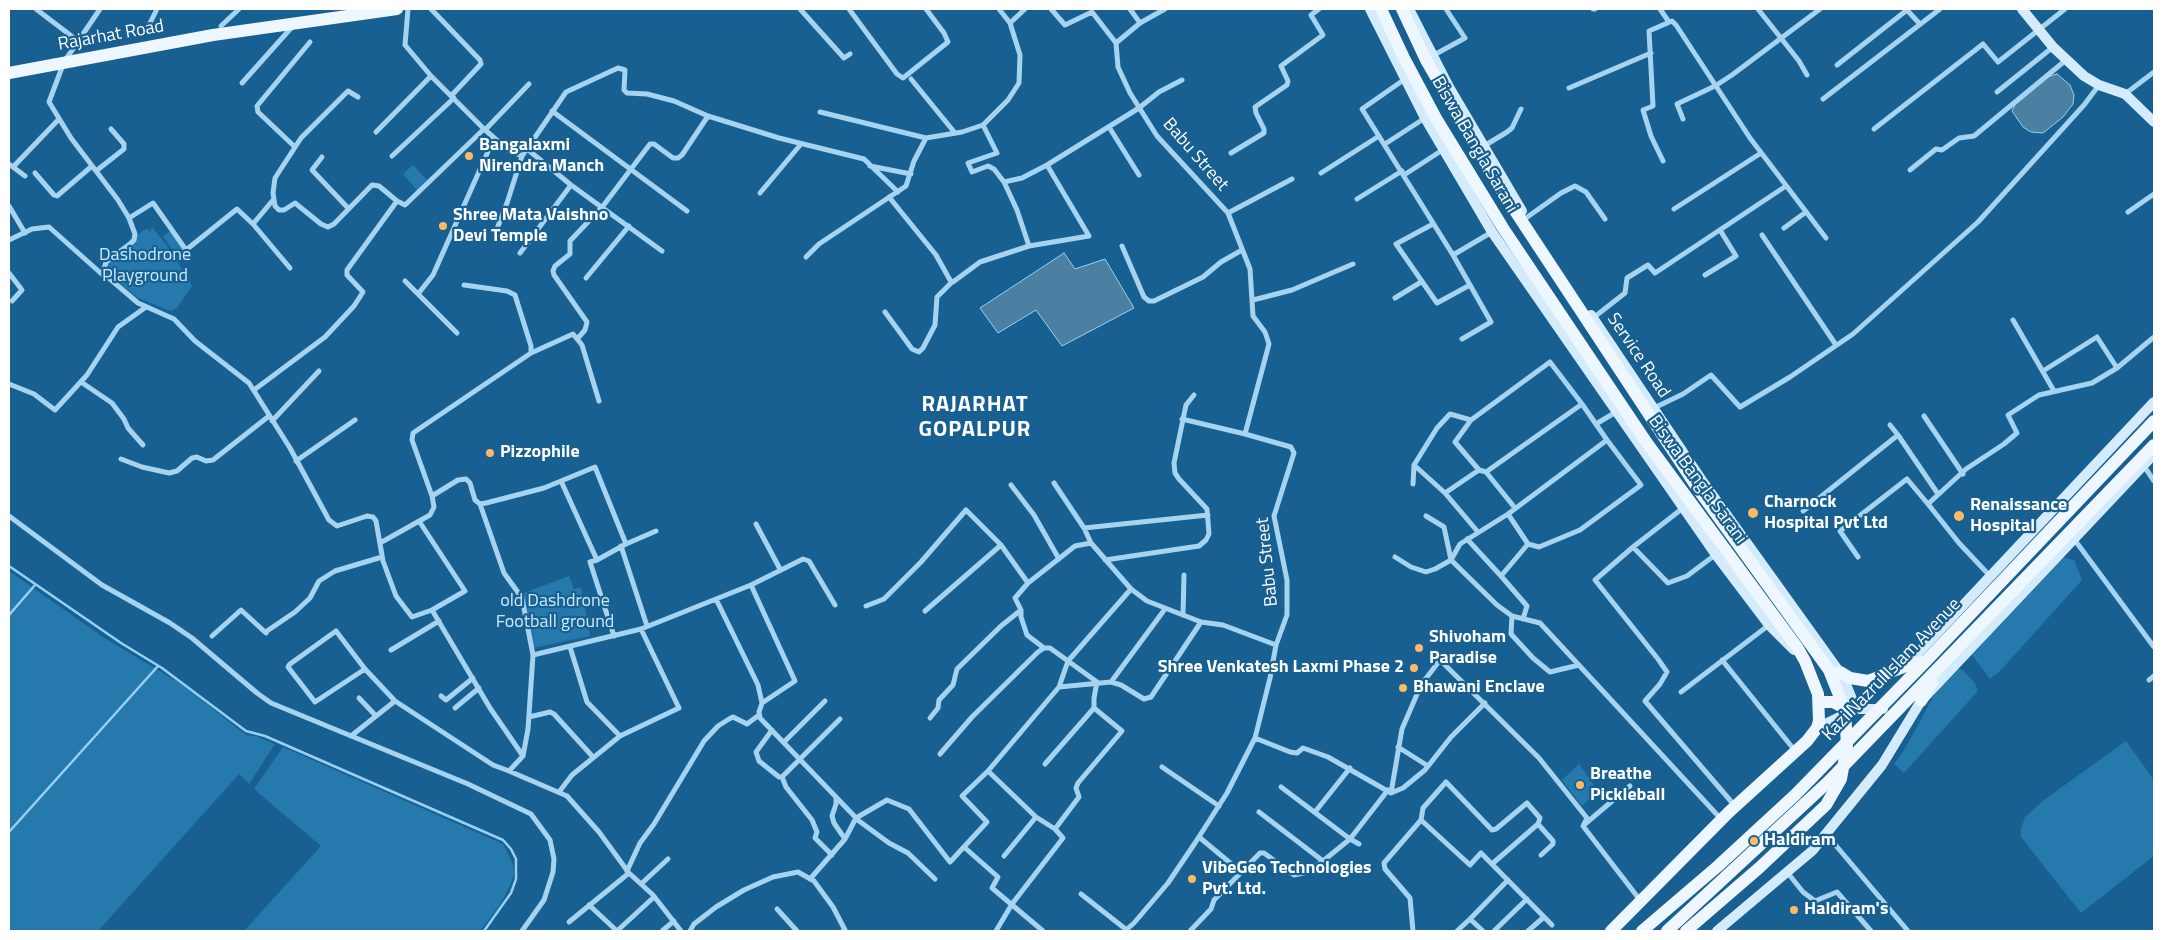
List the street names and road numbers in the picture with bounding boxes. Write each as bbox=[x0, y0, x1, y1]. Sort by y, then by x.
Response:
street label: Rajarhat Road bbox=[56, 16, 166, 56]
street label: Biswa Bangla Sarani bbox=[1426, 73, 1522, 217]
street label: Babu Street bbox=[1157, 114, 1233, 196]
street label: Service Road bbox=[1602, 310, 1674, 402]
street label: Biswa Bangla Sarani bbox=[1643, 411, 1751, 549]
street label: Babu Street bbox=[1253, 516, 1283, 608]
street label: Kazi Nazrul Islam Avenue bbox=[1818, 594, 1966, 746]

